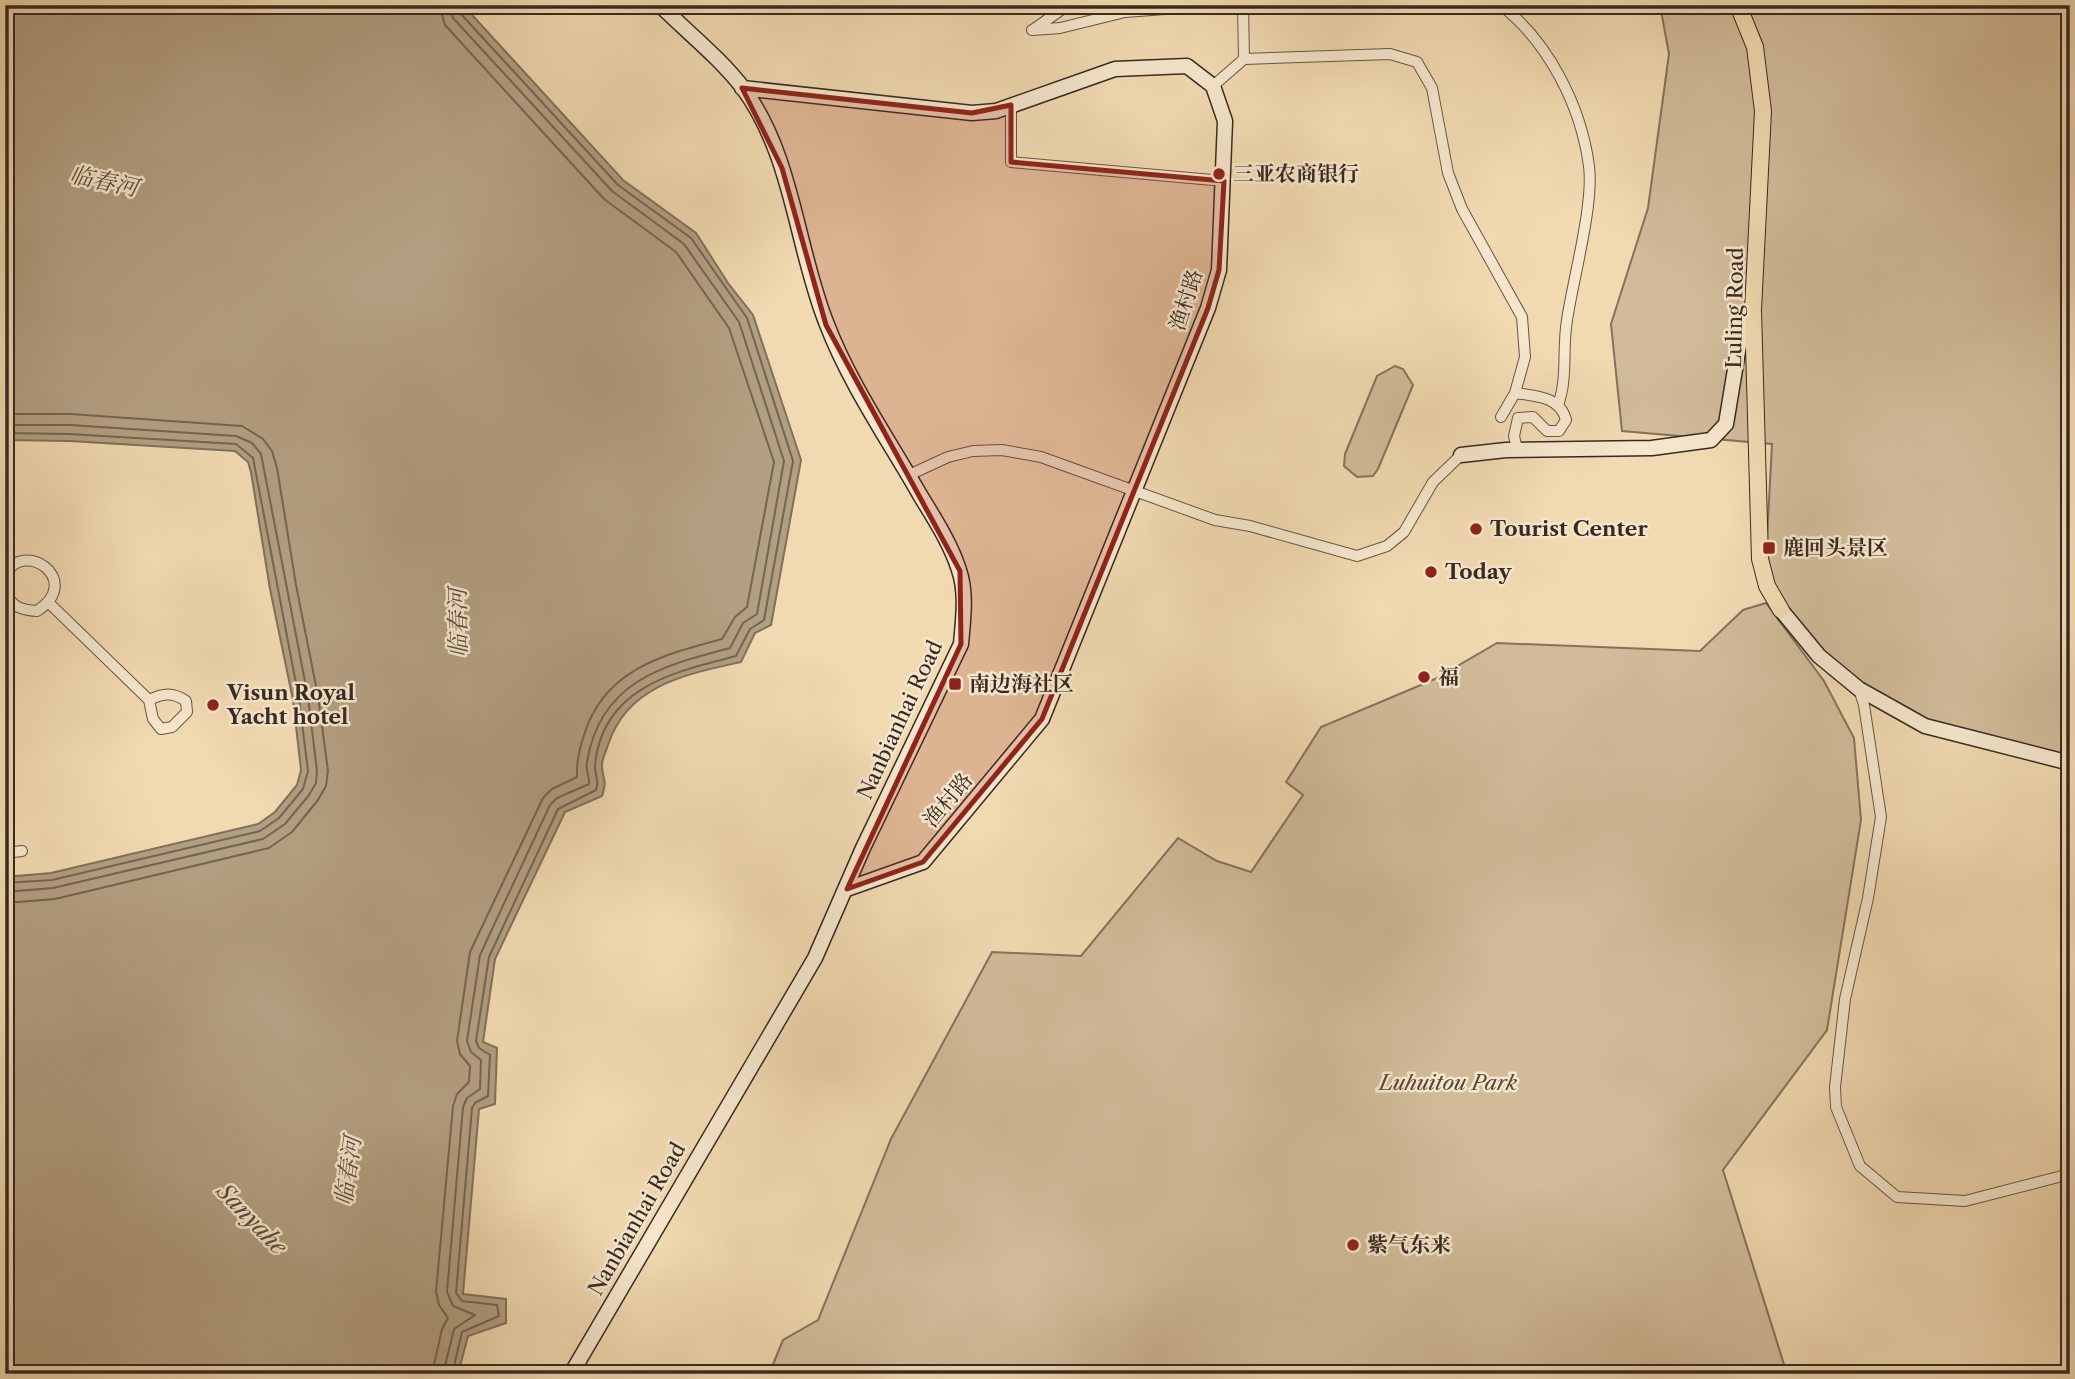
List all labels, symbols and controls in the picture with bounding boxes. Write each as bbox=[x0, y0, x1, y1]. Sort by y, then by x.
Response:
water label: 临春河 bbox=[67, 160, 145, 203]
place label: 三亚农商银行 bbox=[1233, 161, 1359, 186]
marker: 三亚农商银行 bbox=[1211, 166, 1227, 182]
street label: Luling Road bbox=[1721, 247, 1748, 369]
street label: 渔村路 bbox=[1164, 266, 1207, 334]
place label: Tourist Center bbox=[1490, 516, 1648, 541]
marker: Tourist Center bbox=[1468, 521, 1484, 537]
place label: 鹿回头景区 bbox=[1783, 535, 1888, 560]
marker: 鹿回头景区 bbox=[1761, 540, 1777, 556]
place label: Today bbox=[1445, 559, 1512, 584]
marker: Today bbox=[1423, 564, 1439, 580]
water label: 临春河 bbox=[443, 584, 473, 658]
street label: Nanbianhai Road bbox=[852, 636, 947, 803]
place label: 福 bbox=[1438, 664, 1459, 689]
marker: 福 bbox=[1416, 669, 1432, 685]
place label: 南边海社区 bbox=[969, 671, 1074, 696]
marker: 南边海社区 bbox=[947, 676, 963, 692]
place label: Visun Royal Yacht hotel bbox=[226, 680, 355, 729]
marker: Visun Royal Yacht hotel bbox=[205, 697, 221, 713]
street label: 渔村路 bbox=[918, 768, 977, 832]
park label: Luhuitou Park bbox=[1377, 1070, 1517, 1095]
water label: 临春河 bbox=[329, 1131, 367, 1207]
street label: Nanbianhai Road bbox=[583, 1138, 691, 1300]
water label: Sanyahe bbox=[210, 1176, 293, 1261]
place label: 紫气东来 bbox=[1367, 1232, 1451, 1257]
marker: 紫气东来 bbox=[1345, 1237, 1361, 1253]

